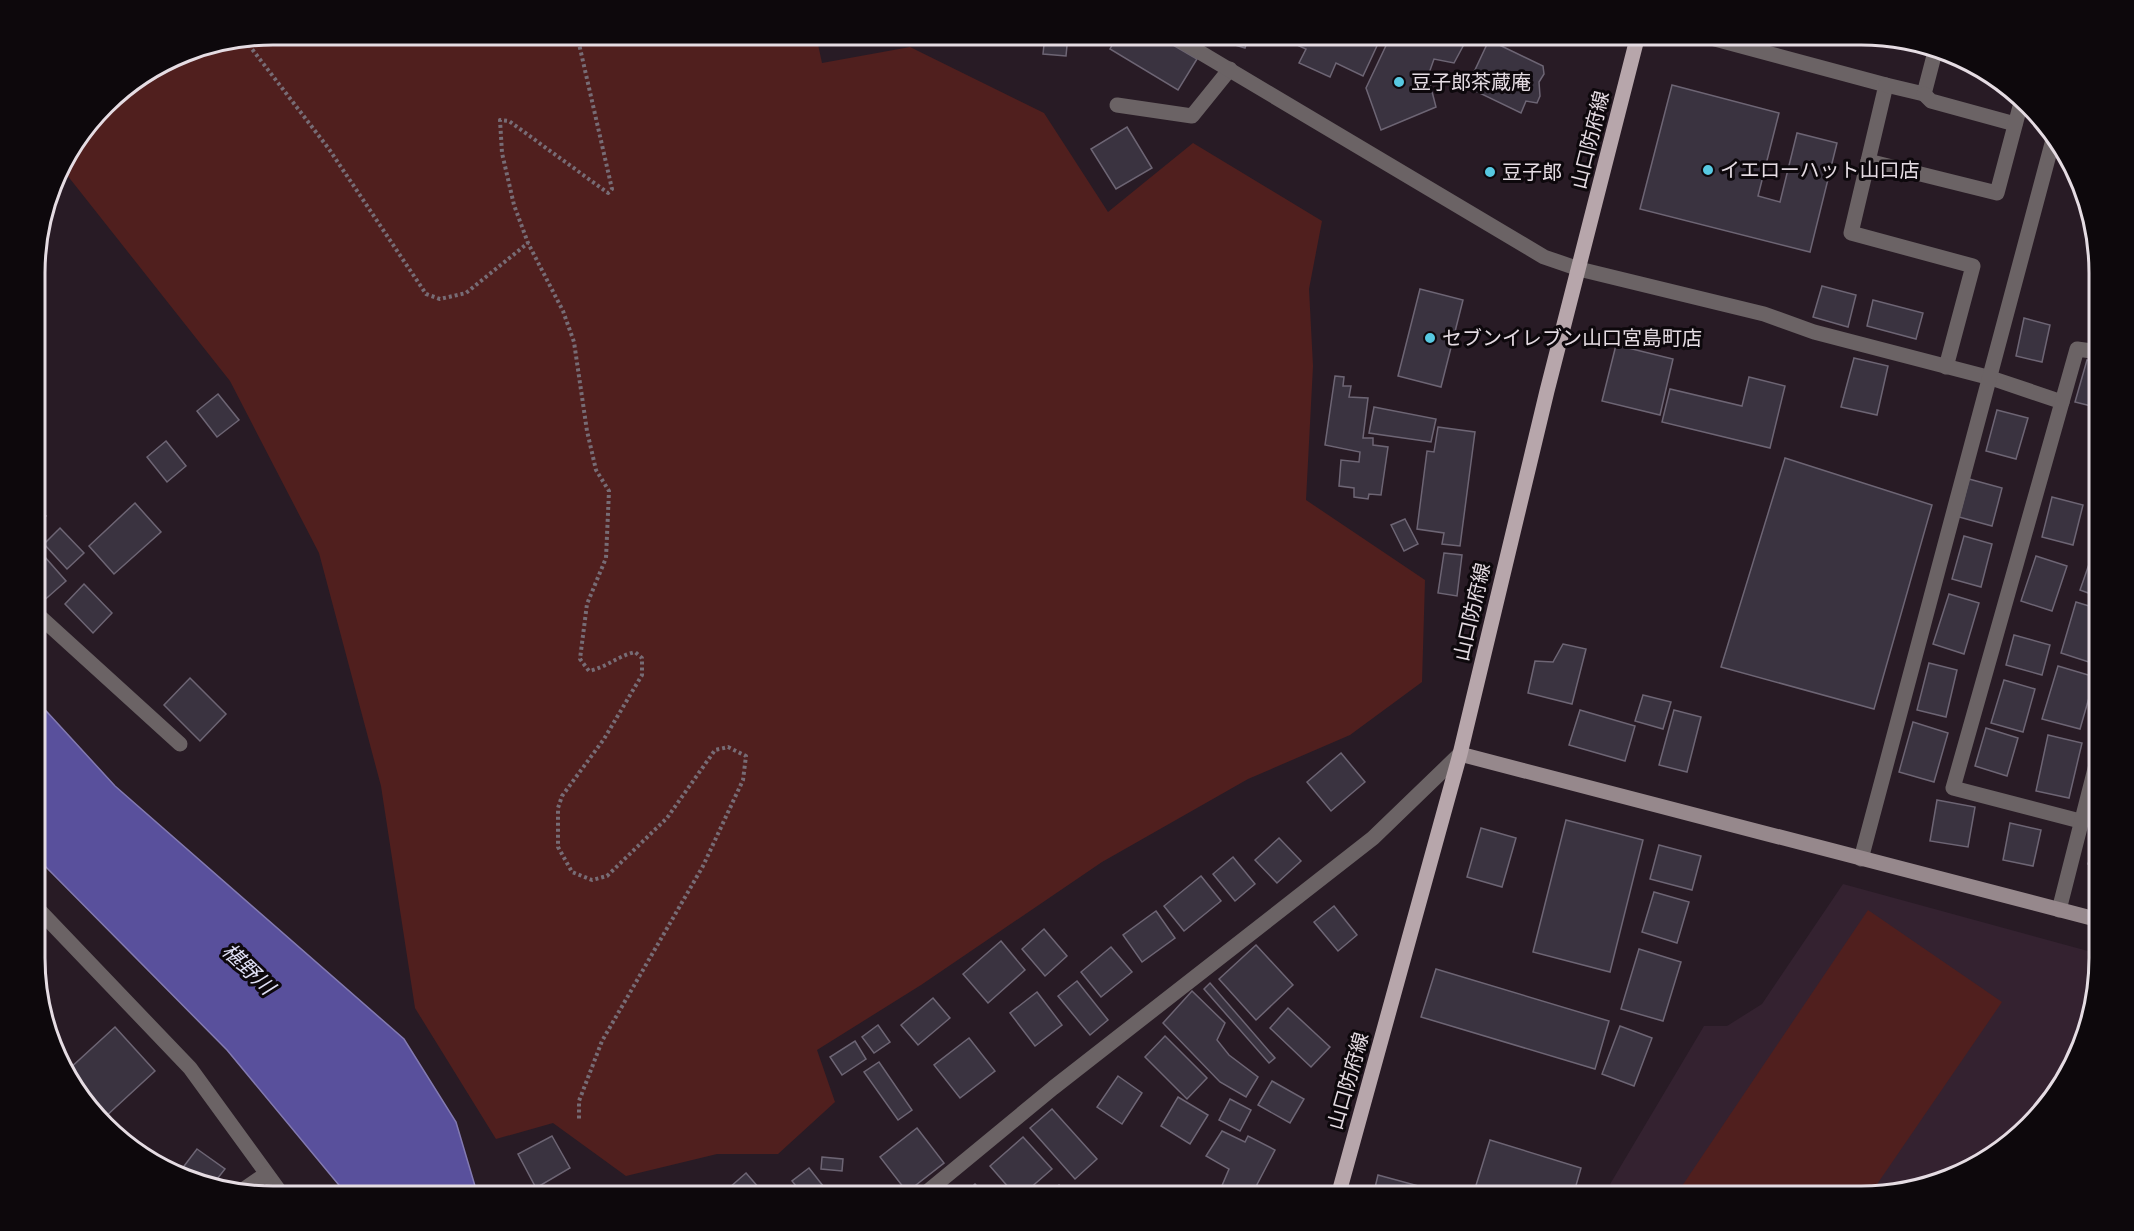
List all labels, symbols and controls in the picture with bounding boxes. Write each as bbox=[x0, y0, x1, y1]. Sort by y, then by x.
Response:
place label: 豆子郎茶蔵庵 bbox=[1411, 70, 1531, 94]
marker: 豆子郎茶蔵庵 bbox=[1392, 75, 1406, 89]
street label: 山口防府線 bbox=[1566, 89, 1614, 191]
place label: イエローハット山口店 bbox=[1720, 158, 1919, 182]
place label: 豆子郎 bbox=[1502, 160, 1562, 184]
marker: イエローハット山口店 bbox=[1701, 163, 1715, 177]
marker: 豆子郎 bbox=[1483, 165, 1497, 179]
place label: セブンイレブン山口宮島町店 bbox=[1442, 326, 1702, 350]
marker: セブンイレブン山口宮島町店 bbox=[1423, 331, 1437, 345]
street label: 山口防府線 bbox=[1449, 561, 1495, 663]
water label: 椹野川 bbox=[217, 938, 280, 1001]
street label: 山口防府線 bbox=[1323, 1030, 1373, 1132]

